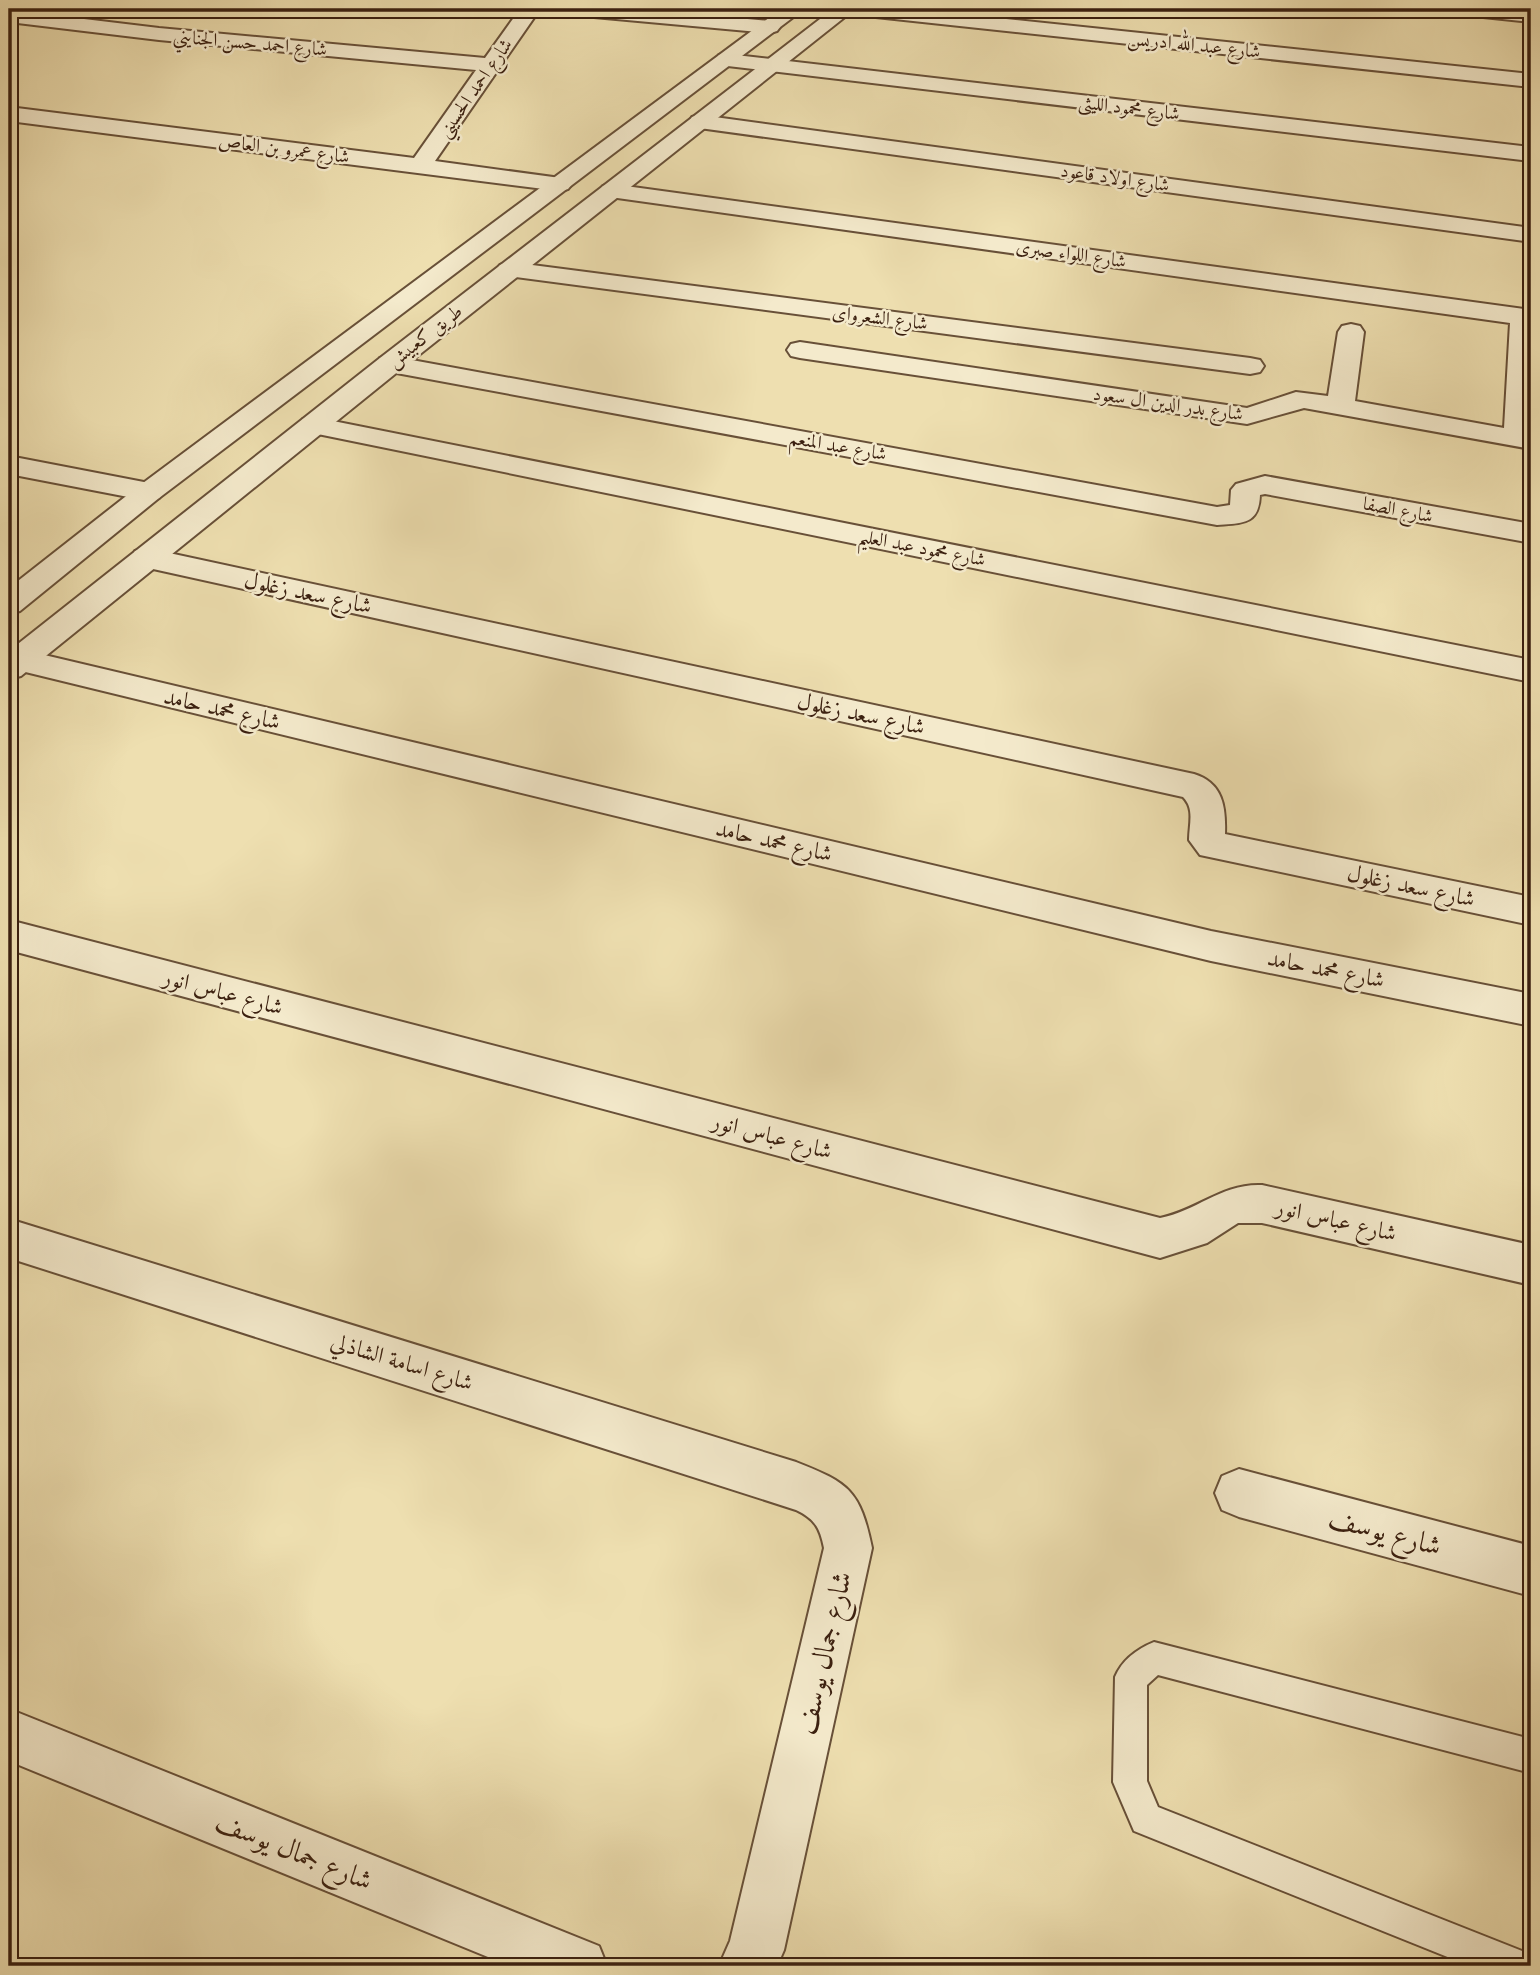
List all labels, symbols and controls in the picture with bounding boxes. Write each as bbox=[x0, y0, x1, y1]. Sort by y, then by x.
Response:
street label: شارع احمد حسن الجنايني bbox=[172, 23, 328, 67]
street label: شارع عبد الله ادريس bbox=[1126, 23, 1262, 67]
street label: شارع احمد الحسيني bbox=[431, 33, 523, 146]
street label: شارع محمود الليثى bbox=[1077, 89, 1181, 129]
street label: شارع عمرو بن العاص bbox=[217, 128, 351, 172]
street label: شارع اولاد قاعود bbox=[1059, 157, 1171, 200]
street label: شارع اللواء صبرى bbox=[1014, 233, 1128, 277]
street label: طريق كعبيش bbox=[382, 298, 468, 374]
street label: شارع الشعرواى bbox=[831, 299, 929, 339]
street label: شارع بدر الدين ال سعود bbox=[1091, 381, 1245, 429]
street label: شارع عبد المنعم bbox=[787, 425, 889, 472]
street label: شارع الصفا bbox=[1360, 490, 1435, 531]
street label: شارع محمود عبد العليم bbox=[855, 523, 988, 579]
street label: شارع سعد زغلول bbox=[240, 564, 375, 626]
street label: شارع محمد حامد bbox=[160, 681, 283, 741]
street label: شارع سعد زغلول bbox=[793, 685, 928, 747]
street label: شارع محمد حامد bbox=[712, 813, 835, 873]
street label: شارع سعد زغلول bbox=[1343, 857, 1478, 919]
street label: شارع محمد حامد bbox=[1264, 942, 1387, 999]
street label: شارع عباس انور bbox=[156, 961, 287, 1027]
street label: شارع عباس انور bbox=[705, 1105, 836, 1171]
street label: شارع عباس انور bbox=[1270, 1191, 1400, 1253]
street label: شارع اسامة الشاذلي bbox=[326, 1326, 477, 1402]
street label: شارع يوسف bbox=[1323, 1499, 1446, 1569]
street label: شارع جمال يوسف bbox=[787, 1568, 865, 1739]
street label: شارع جمال يوسف bbox=[208, 1802, 378, 1903]

